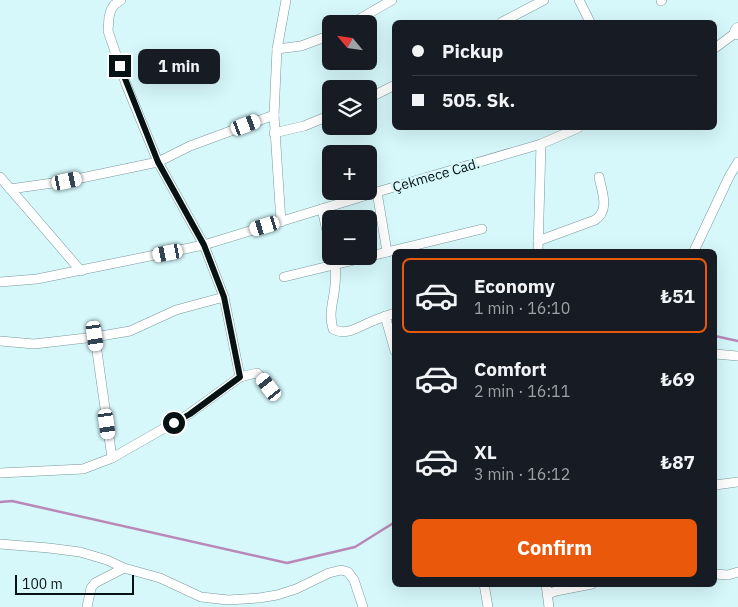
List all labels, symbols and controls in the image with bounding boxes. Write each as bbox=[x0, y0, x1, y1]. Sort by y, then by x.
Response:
north arrow bbox=[322, 15, 378, 70]
map controls bbox=[322, 15, 377, 265]
text: Pickup bbox=[442, 39, 503, 63]
callout: 1 min bbox=[138, 48, 220, 84]
route end bbox=[109, 55, 131, 77]
text: 1 min bbox=[158, 56, 200, 76]
button: layers bbox=[322, 80, 377, 135]
text: 505. Sk. bbox=[442, 88, 515, 112]
car bbox=[229, 113, 262, 137]
button: + bbox=[322, 145, 377, 200]
street label: Çekmece Cad. bbox=[390, 154, 482, 196]
car bbox=[50, 171, 83, 191]
button: − bbox=[322, 210, 377, 265]
car bbox=[248, 214, 281, 238]
car bbox=[151, 243, 184, 263]
icon: car bbox=[414, 273, 459, 318]
text: Economy bbox=[474, 274, 555, 298]
text: ₺51 bbox=[661, 284, 695, 308]
text: 1 min · 16:10 bbox=[474, 298, 570, 318]
car bbox=[85, 320, 104, 352]
icon: car bbox=[414, 356, 459, 401]
text: Comfort bbox=[474, 357, 547, 381]
text: ₺69 bbox=[661, 367, 695, 391]
car bbox=[253, 371, 284, 403]
text: 2 min · 16:11 bbox=[474, 381, 570, 401]
car bbox=[97, 408, 116, 440]
route start bbox=[163, 412, 185, 434]
icon: car bbox=[414, 439, 459, 484]
text: XL bbox=[474, 440, 497, 464]
text: ₺87 bbox=[661, 450, 695, 474]
text: 3 min · 16:12 bbox=[474, 464, 570, 484]
button: Confirm bbox=[412, 519, 697, 577]
scale bar bbox=[15, 572, 134, 595]
text: 100 m bbox=[22, 575, 63, 593]

